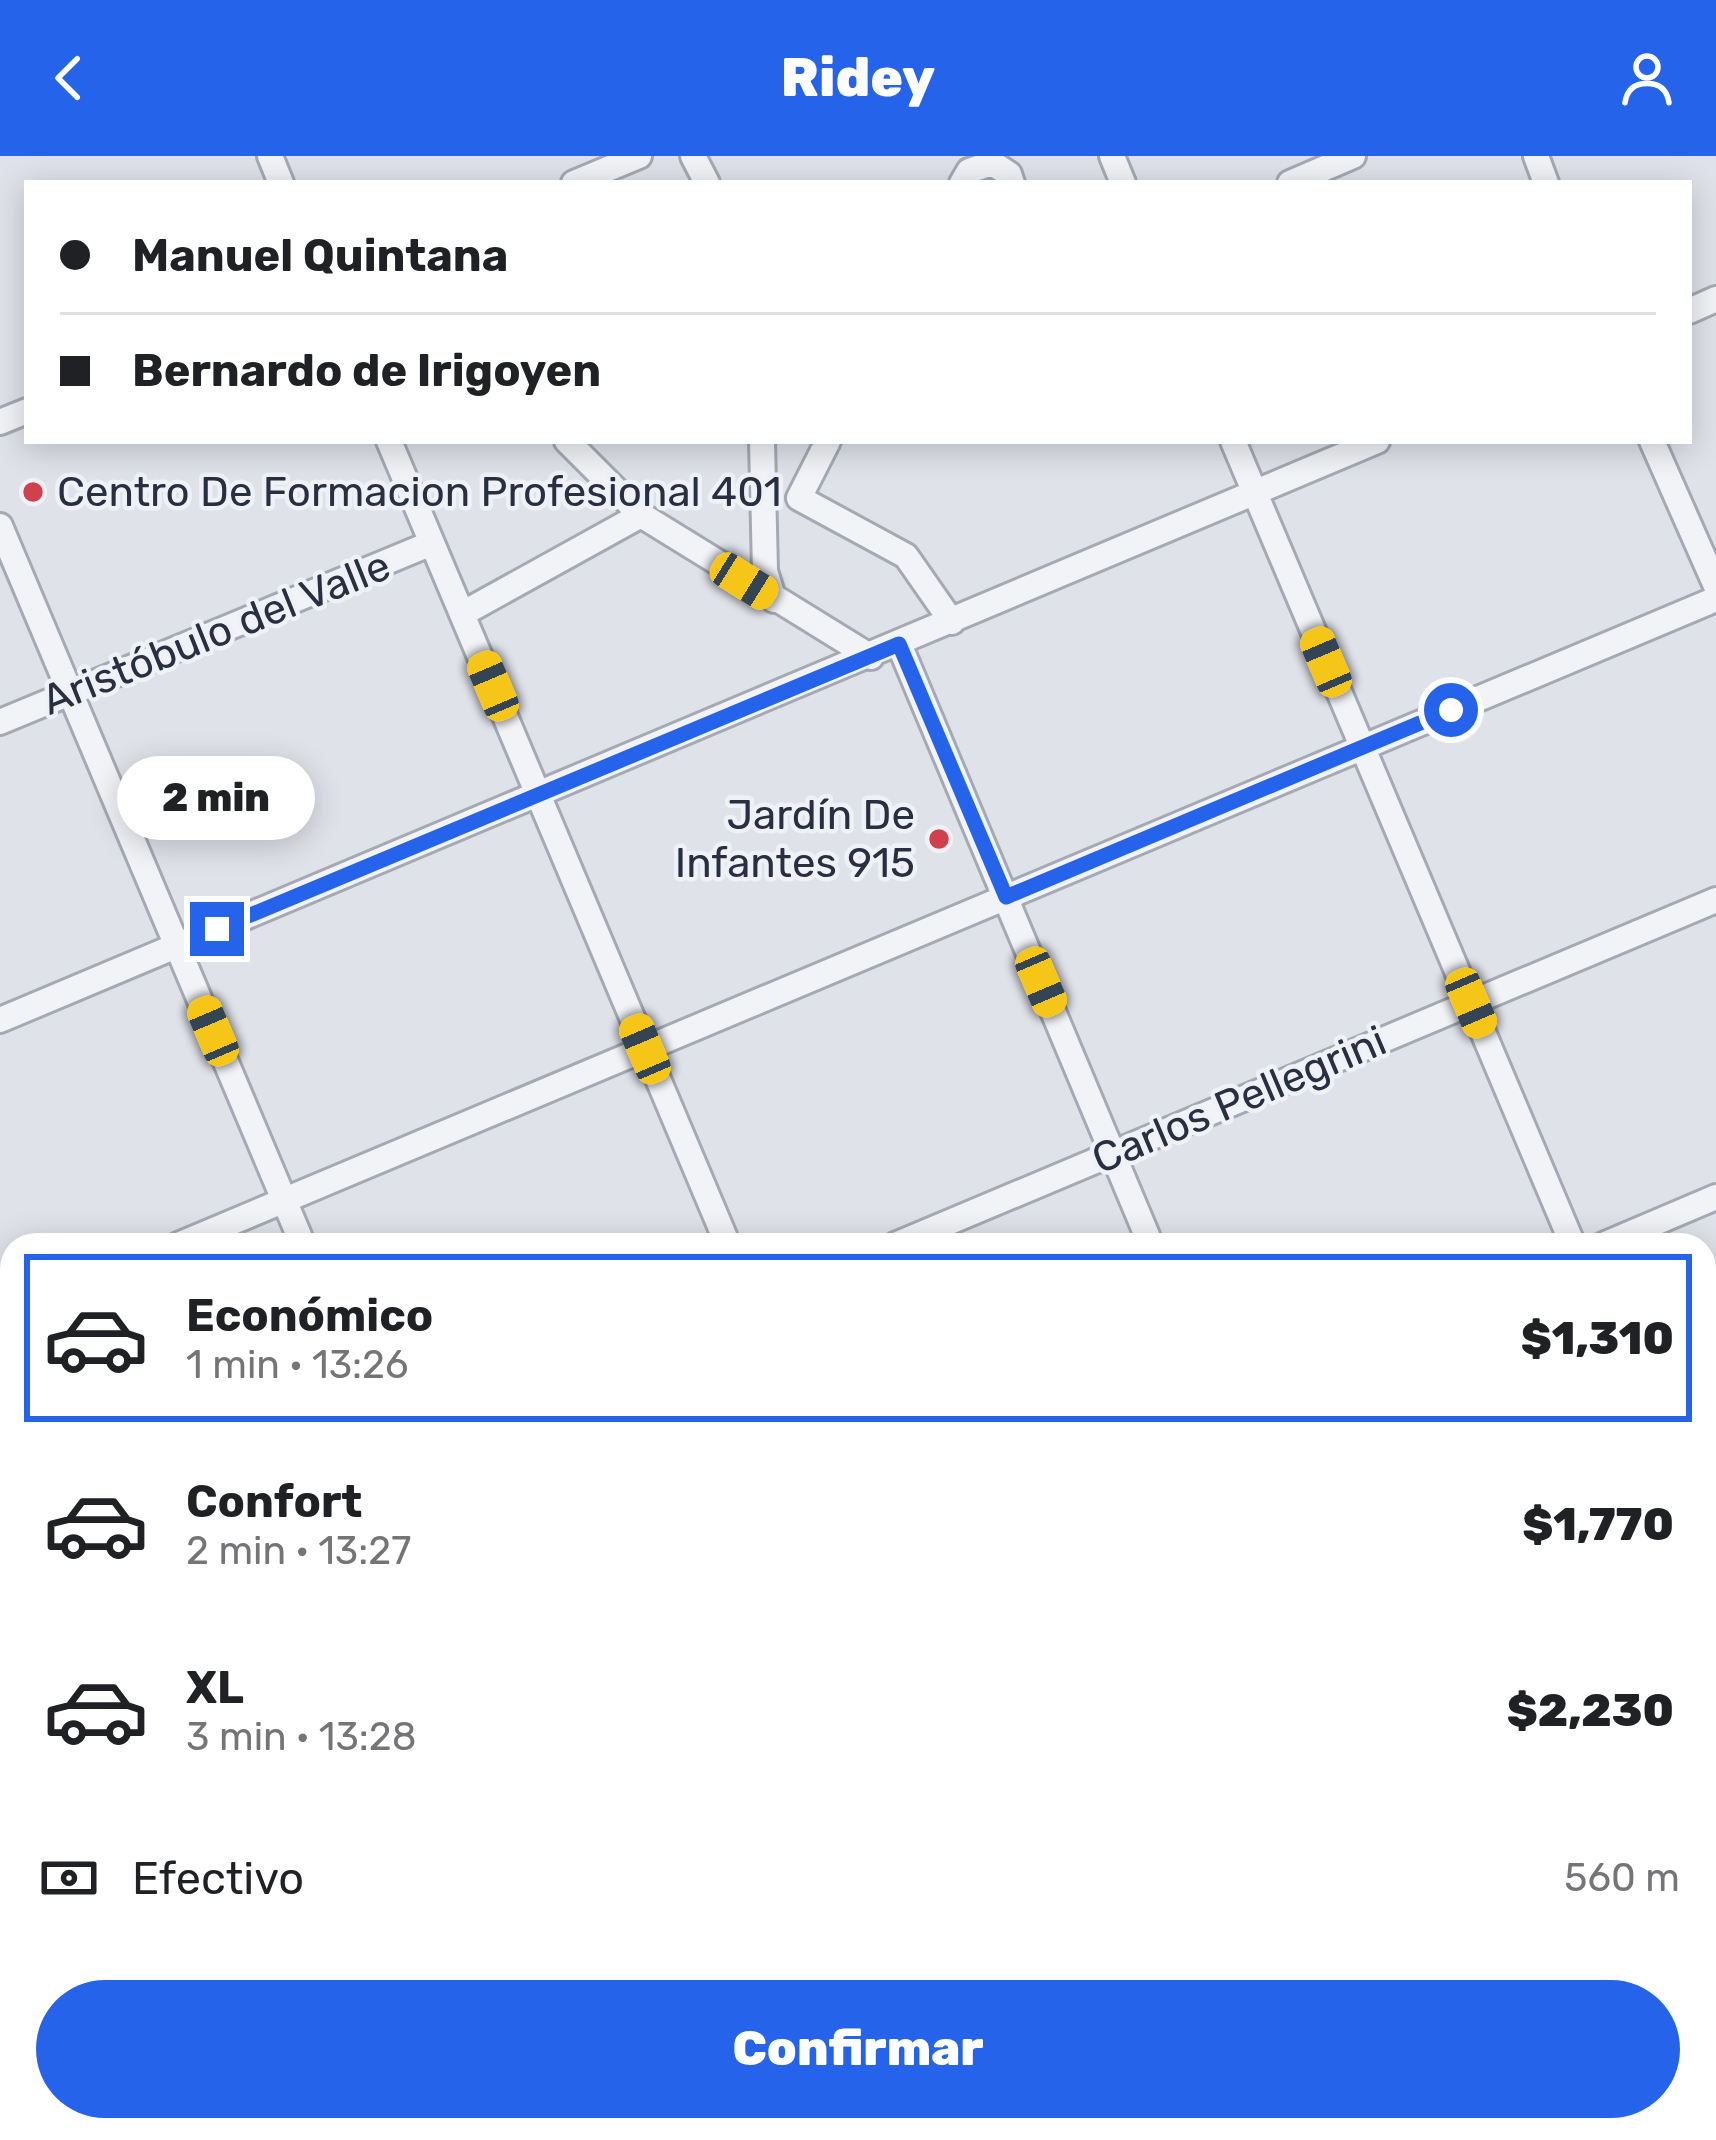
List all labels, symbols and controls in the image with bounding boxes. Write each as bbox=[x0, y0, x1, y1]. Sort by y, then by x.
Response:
icon: back bbox=[36, 45, 102, 111]
icon: person bbox=[1614, 45, 1680, 111]
text: Ridey bbox=[781, 46, 935, 110]
text: Manuel Quintana bbox=[132, 229, 508, 282]
text: Bernardo de Irigoyen bbox=[132, 344, 601, 397]
place label: Centro De Formacion Profesional 401 bbox=[57, 467, 782, 517]
marker: Centro De Formacion Profesional 401 bbox=[20, 479, 46, 505]
street label: Aristóbulo del Valle bbox=[35, 540, 397, 726]
car bbox=[704, 547, 784, 615]
car bbox=[1295, 622, 1357, 702]
car bbox=[462, 646, 524, 726]
route start bbox=[1424, 683, 1478, 737]
callout: 2 min bbox=[118, 755, 316, 839]
text: 2 min bbox=[162, 775, 270, 821]
place label: Jardín De Infantes 915 bbox=[675, 790, 915, 888]
marker: Jardín De Infantes 915 bbox=[926, 826, 952, 852]
route end bbox=[190, 902, 244, 956]
car bbox=[1010, 942, 1072, 1022]
car bbox=[1440, 963, 1502, 1043]
car bbox=[182, 991, 244, 1071]
car bbox=[614, 1009, 676, 1089]
street label: Carlos Pellegrini bbox=[1085, 1016, 1393, 1184]
icon: car bbox=[42, 1284, 150, 1392]
text: Económico bbox=[186, 1289, 433, 1342]
text: $1,310 bbox=[1521, 1312, 1674, 1365]
text: 1 min · 13:26 bbox=[186, 1342, 409, 1388]
icon: car bbox=[42, 1470, 150, 1578]
text: Confort bbox=[186, 1475, 362, 1528]
text: $1,770 bbox=[1522, 1498, 1674, 1551]
text: 2 min · 13:27 bbox=[186, 1528, 411, 1574]
icon: car bbox=[42, 1656, 150, 1764]
text: XL bbox=[186, 1661, 244, 1714]
text: $2,230 bbox=[1507, 1684, 1674, 1737]
text: 3 min · 13:28 bbox=[186, 1714, 417, 1760]
icon: cash bbox=[36, 1845, 102, 1911]
text: Efectivo bbox=[132, 1852, 304, 1905]
text: 560 m bbox=[1564, 1855, 1680, 1901]
button: Confirmar bbox=[36, 1980, 1680, 2118]

